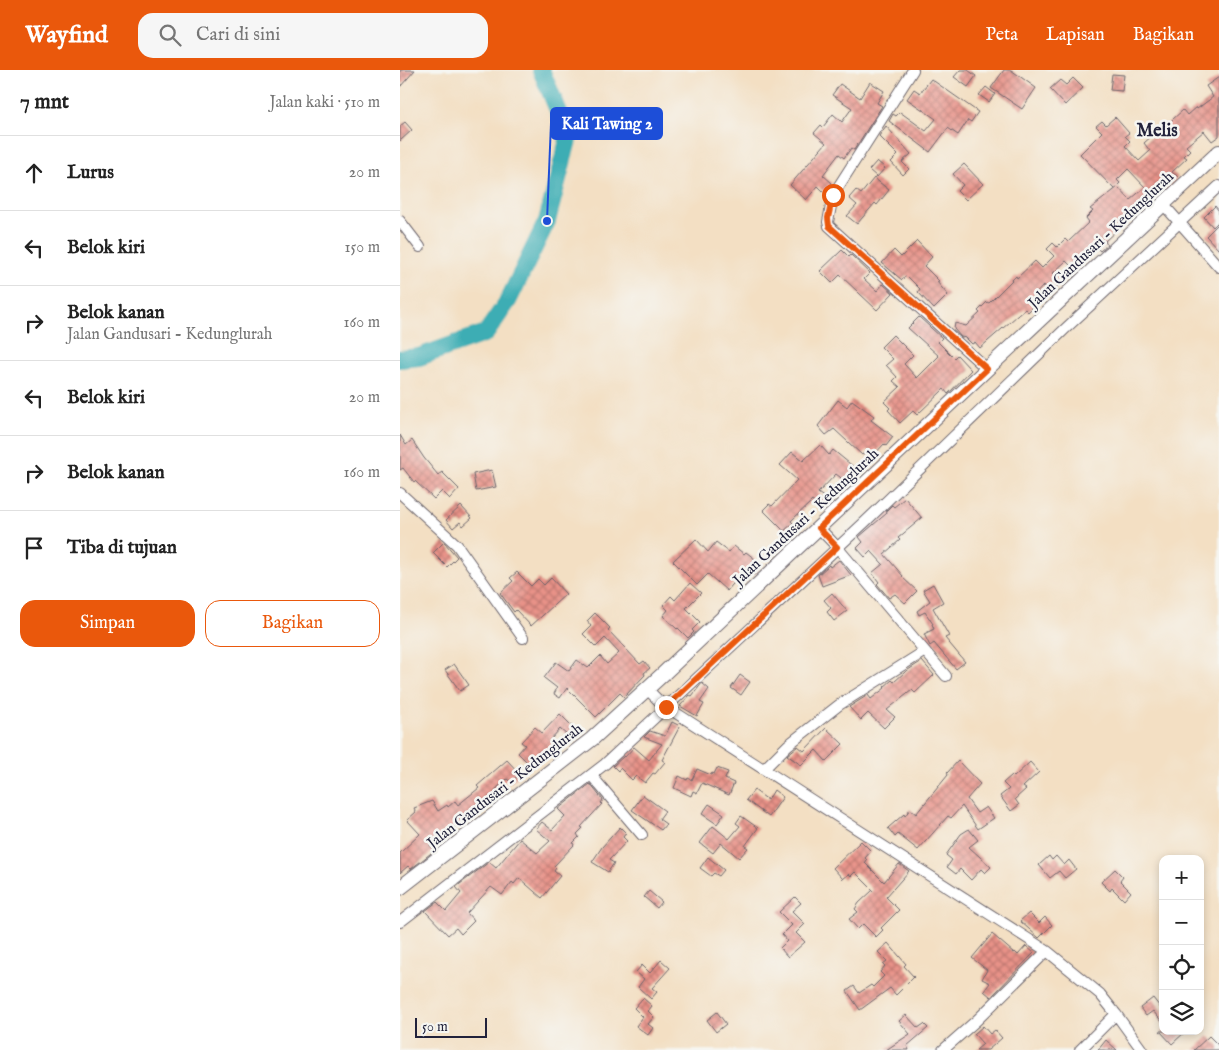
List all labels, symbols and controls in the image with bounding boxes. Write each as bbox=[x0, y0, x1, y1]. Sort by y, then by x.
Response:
search box bbox=[138, 13, 488, 58]
text: Wayfind bbox=[25, 20, 108, 51]
icon: search bbox=[156, 21, 184, 49]
text: Cari di sini bbox=[196, 23, 280, 47]
text: Peta bbox=[986, 24, 1018, 47]
text: Lapisan bbox=[1046, 24, 1105, 47]
text: Bagikan bbox=[1133, 24, 1194, 47]
text: 7 mnt bbox=[20, 89, 69, 116]
text: Jalan kaki · 510 m bbox=[269, 93, 380, 113]
callout: Kali Tawing 2 bbox=[551, 108, 662, 139]
text: Kali Tawing 2 bbox=[562, 115, 653, 135]
district label: Melis bbox=[1136, 120, 1178, 143]
icon: ahead bbox=[20, 159, 48, 187]
text: Lurus bbox=[67, 161, 114, 185]
text: 20 m bbox=[349, 163, 380, 183]
street label: Jalan Gandusari - Kedunglurah bbox=[1023, 167, 1178, 314]
route start bbox=[822, 184, 845, 207]
icon: left bbox=[20, 234, 48, 262]
text: Belok kiri bbox=[67, 236, 145, 260]
text: 150 m bbox=[345, 238, 380, 258]
text: Belok kanan bbox=[67, 301, 165, 325]
icon: right bbox=[20, 309, 48, 337]
text: 160 m bbox=[344, 313, 380, 333]
text: Jalan Gandusari - Kedunglurah bbox=[67, 325, 272, 345]
icon: left bbox=[20, 384, 48, 412]
text: Belok kiri bbox=[67, 386, 145, 410]
text: 20 m bbox=[349, 388, 380, 408]
street label: Jalan Gandusari - Kedunglurah bbox=[728, 444, 883, 591]
icon: right bbox=[20, 459, 48, 487]
text: Belok kanan bbox=[67, 461, 165, 485]
text: 160 m bbox=[344, 463, 380, 483]
icon: arrive bbox=[20, 534, 48, 562]
text: Tiba di tujuan bbox=[67, 536, 177, 560]
button: Simpan bbox=[20, 600, 195, 647]
button: Bagikan bbox=[205, 600, 380, 647]
route end bbox=[655, 696, 678, 719]
street label: Jalan Gandusari - Kedunglurah bbox=[422, 719, 587, 854]
map controls bbox=[1159, 855, 1204, 1035]
button: + bbox=[1159, 855, 1204, 900]
button: − bbox=[1159, 900, 1204, 945]
button: locate bbox=[1159, 945, 1204, 990]
button: layers bbox=[1159, 990, 1204, 1035]
scale bar bbox=[415, 1015, 488, 1038]
text: 50 m bbox=[422, 1018, 448, 1036]

